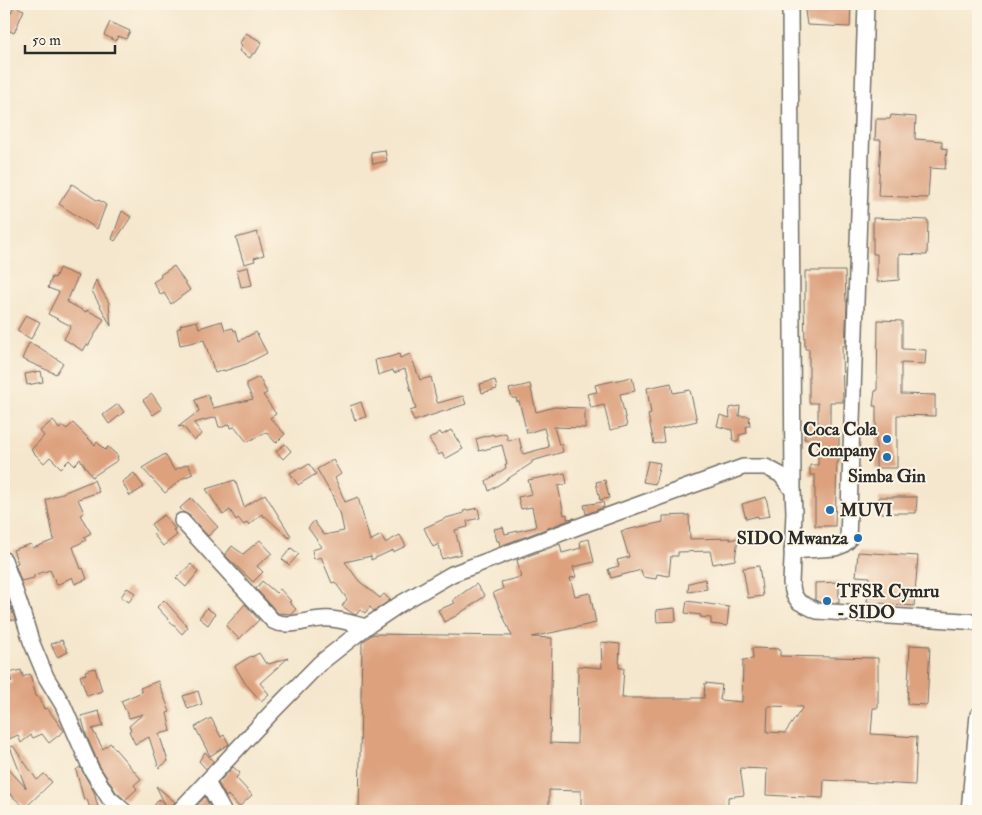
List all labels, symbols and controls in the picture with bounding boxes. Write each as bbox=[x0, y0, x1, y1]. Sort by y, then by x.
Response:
scale bar bbox=[25, 22, 115, 54]
text: 50 m bbox=[32, 31, 61, 50]
place label: Coca Cola Company bbox=[803, 418, 878, 462]
marker: Coca Cola Company bbox=[881, 433, 893, 445]
marker: Simba Gin bbox=[881, 451, 893, 463]
place label: Simba Gin bbox=[848, 465, 927, 488]
place label: MUVI bbox=[839, 499, 892, 522]
marker: MUVI bbox=[824, 504, 836, 516]
place label: SIDO Mwanza bbox=[737, 527, 849, 550]
marker: SIDO Mwanza bbox=[852, 532, 864, 544]
place label: TFSR Cymru - SIDO bbox=[836, 580, 940, 624]
marker: TFSR Cymru - SIDO bbox=[821, 595, 833, 607]

